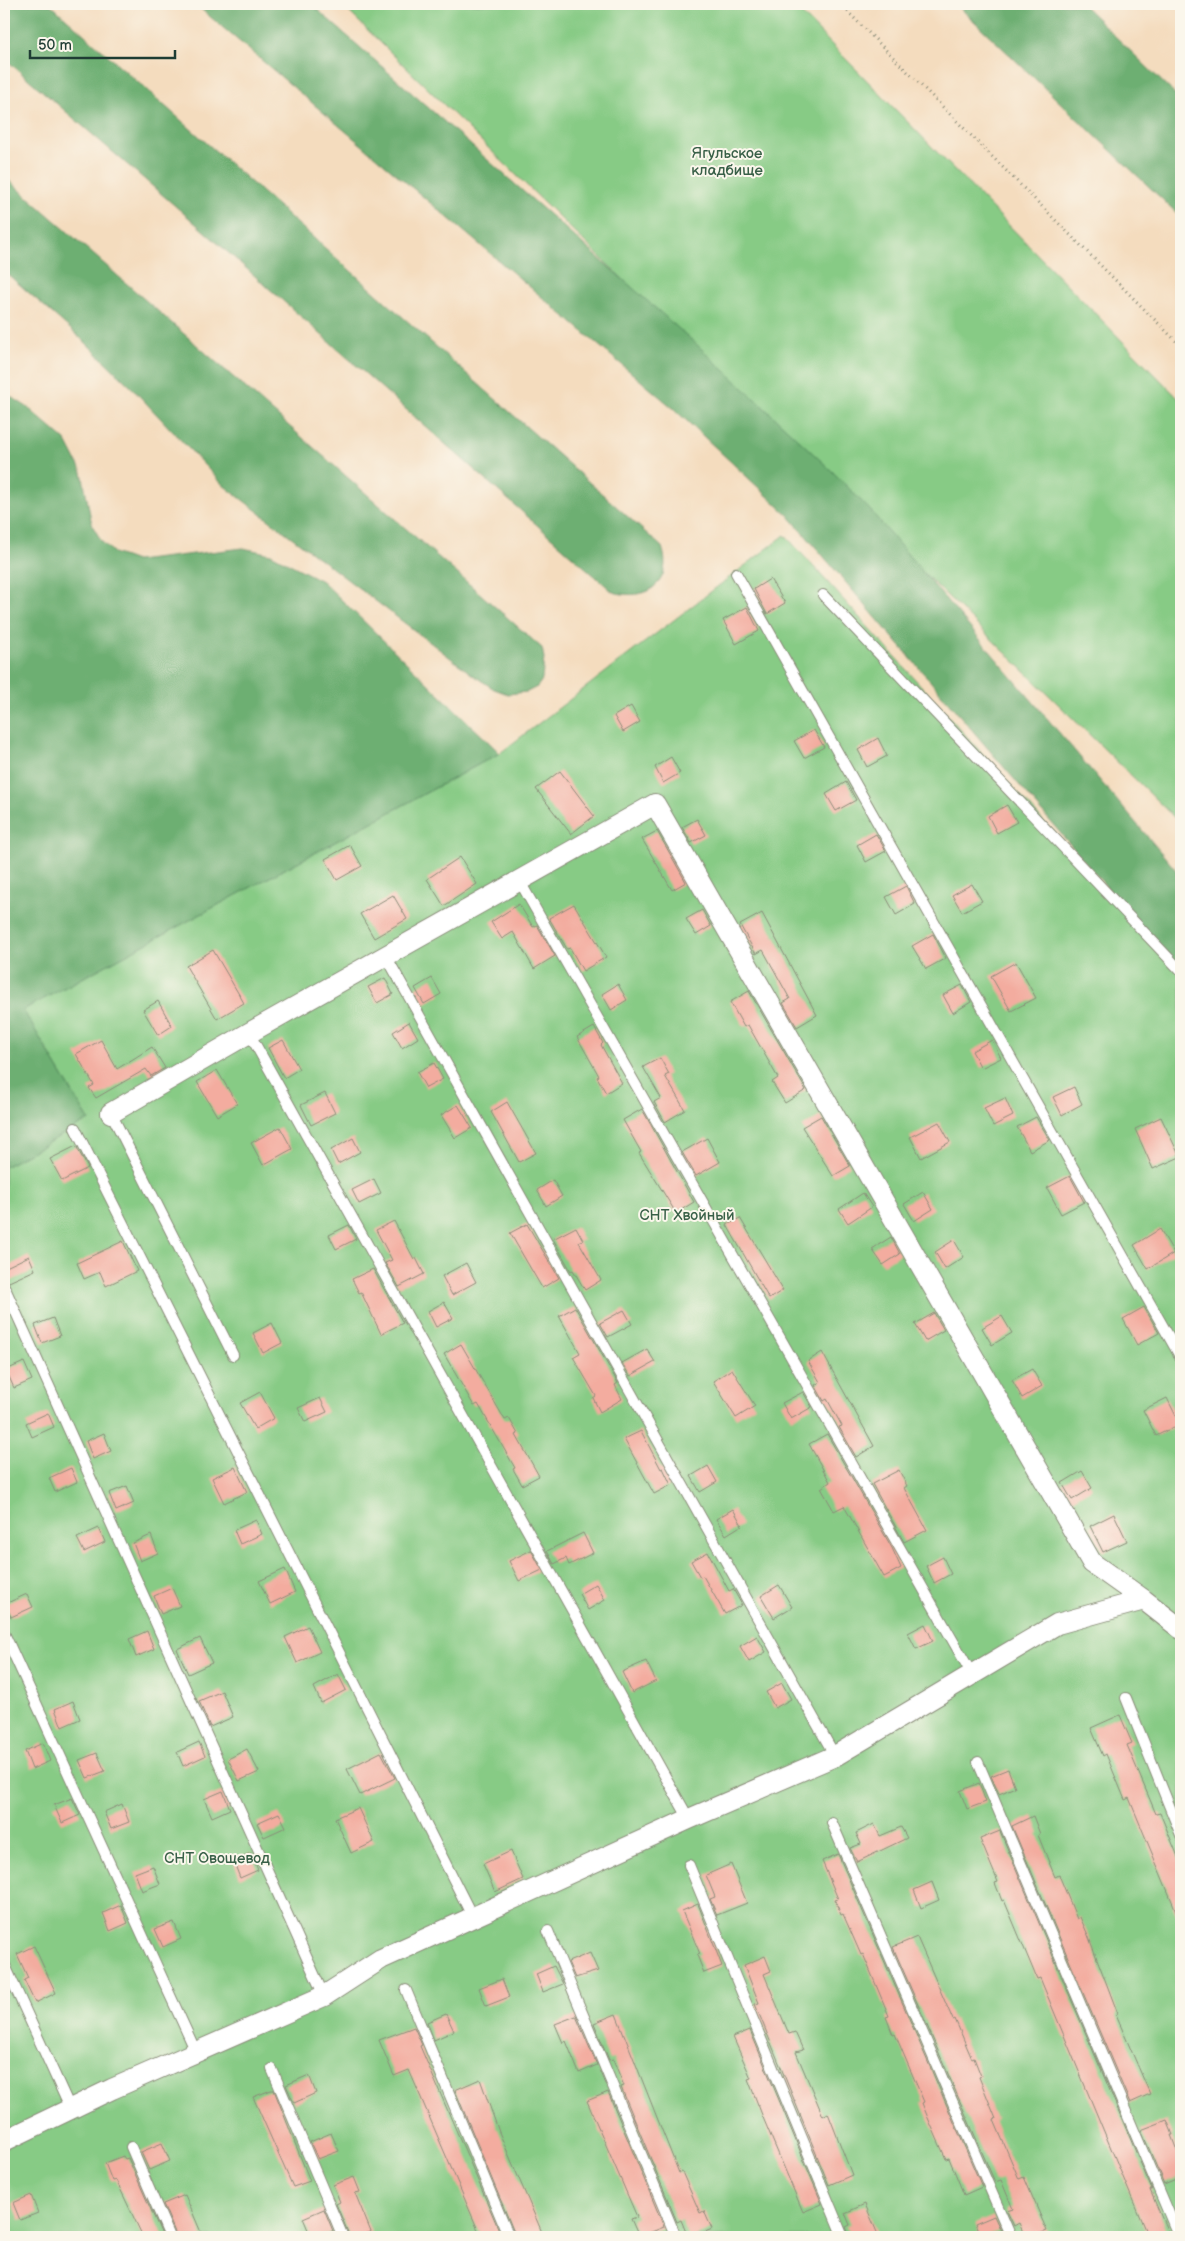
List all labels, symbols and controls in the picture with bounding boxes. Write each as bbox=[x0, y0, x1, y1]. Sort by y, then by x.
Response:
scale bar bbox=[30, 28, 175, 60]
text: 50 m bbox=[38, 36, 72, 55]
park label: Ягульское кладбище bbox=[691, 144, 763, 180]
park label: СНТ Хвойный bbox=[639, 1206, 735, 1225]
park label: СНТ Овощевод bbox=[164, 1849, 270, 1868]

